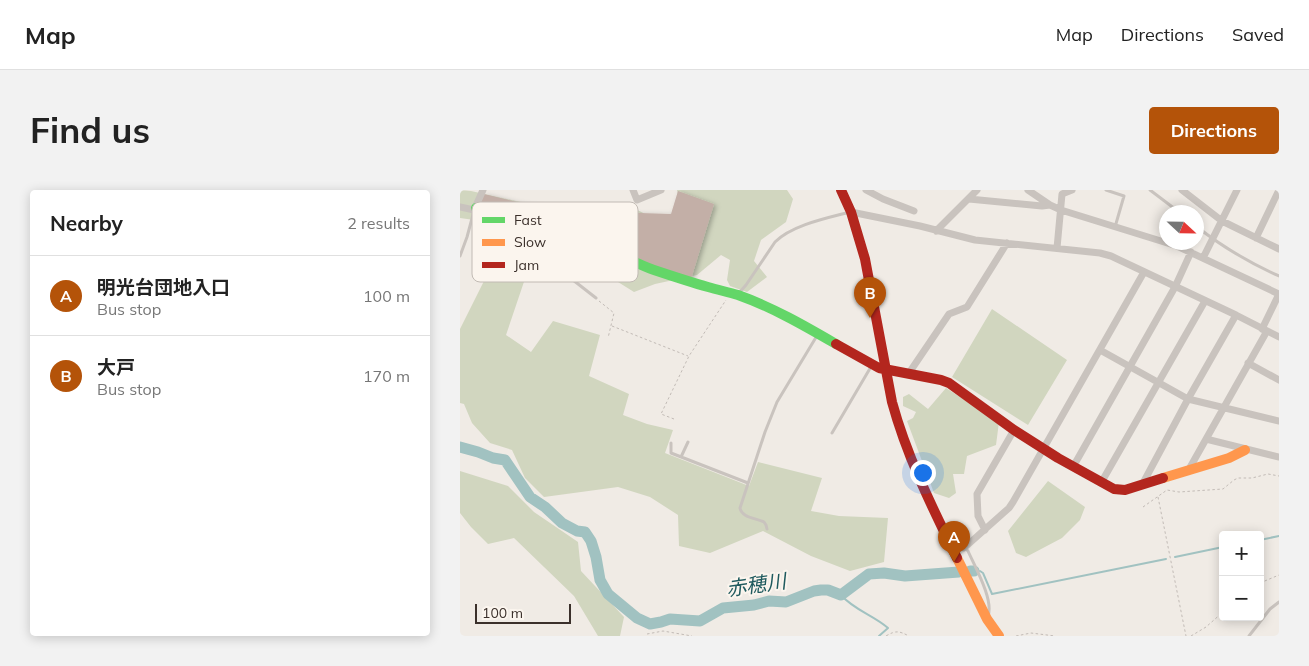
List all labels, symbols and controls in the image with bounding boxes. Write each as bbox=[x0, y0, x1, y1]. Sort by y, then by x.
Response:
text: Map bbox=[25, 20, 76, 50]
text: Map bbox=[1056, 23, 1093, 46]
text: Directions bbox=[1121, 23, 1204, 46]
text: Saved bbox=[1232, 23, 1284, 46]
button: Directions bbox=[1149, 107, 1279, 154]
text: Find us bbox=[30, 108, 150, 152]
legend bbox=[472, 202, 638, 282]
north arrow bbox=[1159, 205, 1204, 250]
text: Nearby bbox=[50, 210, 123, 236]
text: Fast bbox=[514, 211, 542, 229]
text: 2 results bbox=[347, 213, 410, 233]
text: Slow bbox=[514, 233, 546, 251]
text: Jam bbox=[514, 256, 539, 274]
text: 明光台団地入口 bbox=[97, 275, 230, 299]
pin: B bbox=[854, 277, 886, 318]
text: A bbox=[60, 286, 72, 306]
text: 100 m bbox=[363, 286, 410, 306]
text: Bus stop bbox=[97, 299, 161, 319]
text: 大戸 bbox=[97, 355, 135, 379]
text: B bbox=[60, 366, 72, 386]
text: 170 m bbox=[363, 366, 410, 386]
text: Bus stop bbox=[97, 379, 161, 399]
your location bbox=[910, 460, 936, 486]
pin: A bbox=[938, 521, 970, 562]
map controls bbox=[1219, 531, 1264, 621]
button: + bbox=[1219, 531, 1264, 576]
water label: 赤穂川 bbox=[724, 568, 789, 601]
button: − bbox=[1219, 576, 1264, 621]
scale bar bbox=[475, 601, 571, 624]
text: 100 m bbox=[482, 604, 523, 622]

